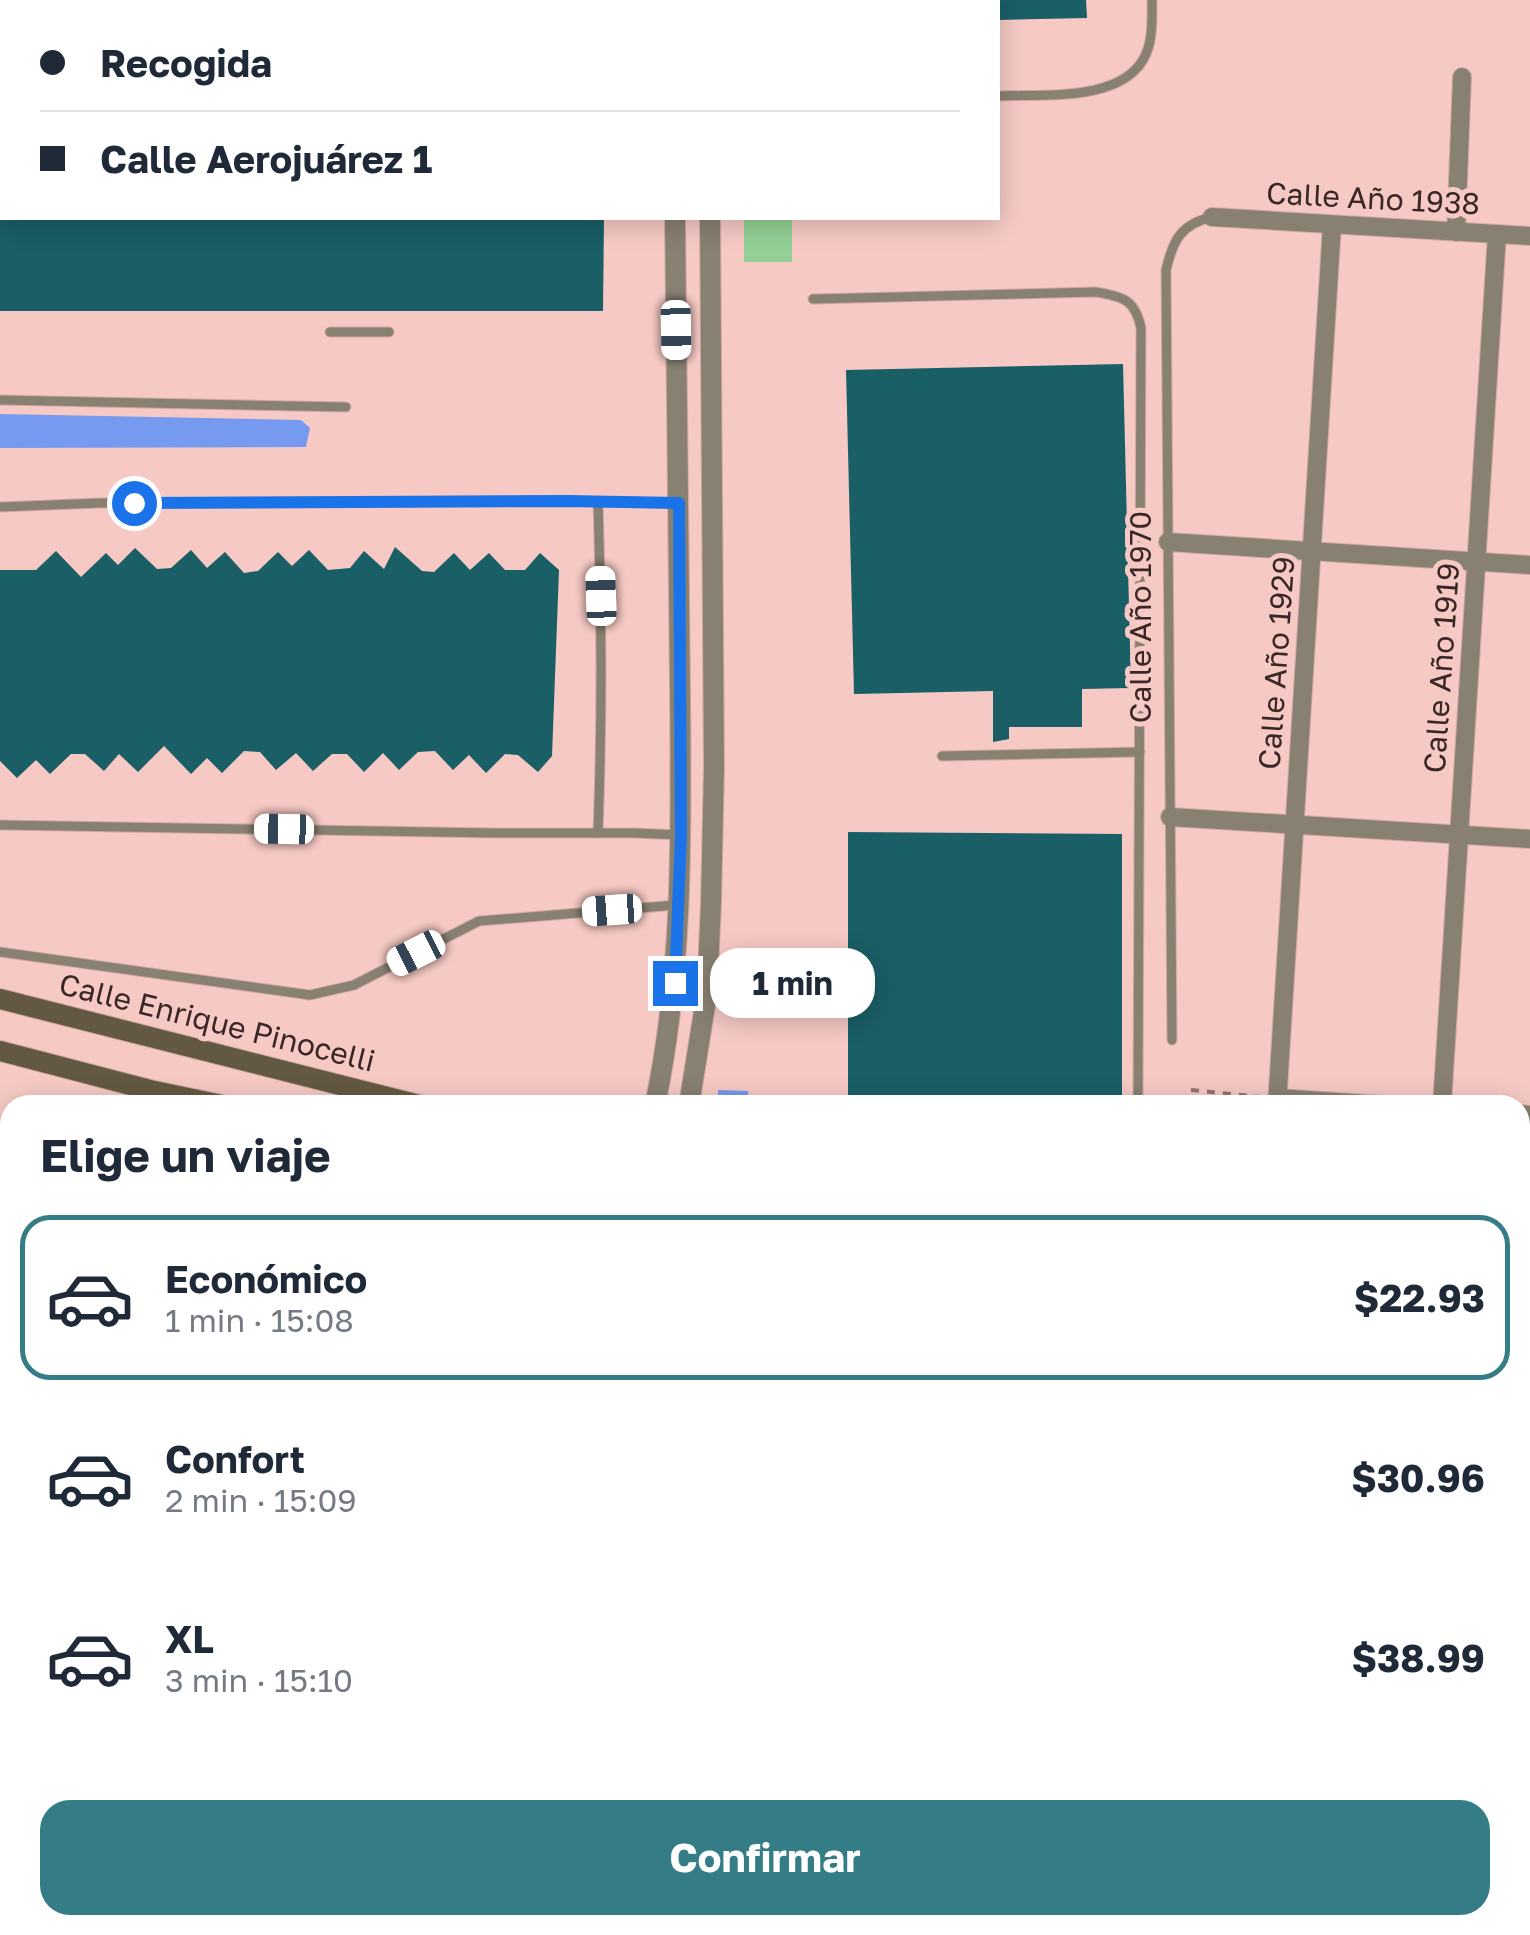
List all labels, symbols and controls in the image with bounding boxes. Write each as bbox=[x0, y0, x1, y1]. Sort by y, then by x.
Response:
text: Recogida bbox=[100, 40, 272, 85]
text: Calle Aerojuárez 1 bbox=[100, 136, 432, 181]
street label: Calle Año 1938 bbox=[1265, 174, 1481, 222]
car bbox=[660, 300, 692, 360]
route start bbox=[112, 481, 157, 526]
street label: Calle Año 1970 bbox=[1122, 511, 1158, 723]
street label: Calle Año 1929 bbox=[1251, 555, 1301, 771]
street label: Calle Año 1919 bbox=[1416, 562, 1466, 774]
car bbox=[585, 565, 617, 627]
car bbox=[254, 813, 314, 845]
car bbox=[581, 893, 643, 927]
car bbox=[382, 926, 450, 980]
callout: 1 min bbox=[710, 948, 875, 1018]
route end bbox=[653, 961, 698, 1006]
text: 1 min bbox=[752, 964, 833, 1002]
street label: Calle Enrique Pinocelli bbox=[56, 965, 379, 1079]
text: Elige un viaje bbox=[40, 1128, 331, 1182]
icon: car bbox=[45, 1253, 135, 1343]
text: Económico bbox=[165, 1256, 367, 1301]
text: $22.93 bbox=[1354, 1275, 1485, 1320]
text: 1 min · 15:08 bbox=[165, 1301, 354, 1339]
icon: car bbox=[45, 1433, 135, 1523]
text: Confort bbox=[165, 1436, 305, 1481]
text: $30.96 bbox=[1351, 1455, 1485, 1500]
text: 2 min · 15:09 bbox=[165, 1481, 357, 1519]
icon: car bbox=[45, 1613, 135, 1703]
text: XL bbox=[165, 1616, 214, 1661]
text: $38.99 bbox=[1352, 1635, 1485, 1680]
text: 3 min · 15:10 bbox=[165, 1661, 353, 1699]
button: Confirmar bbox=[40, 1800, 1490, 1915]

